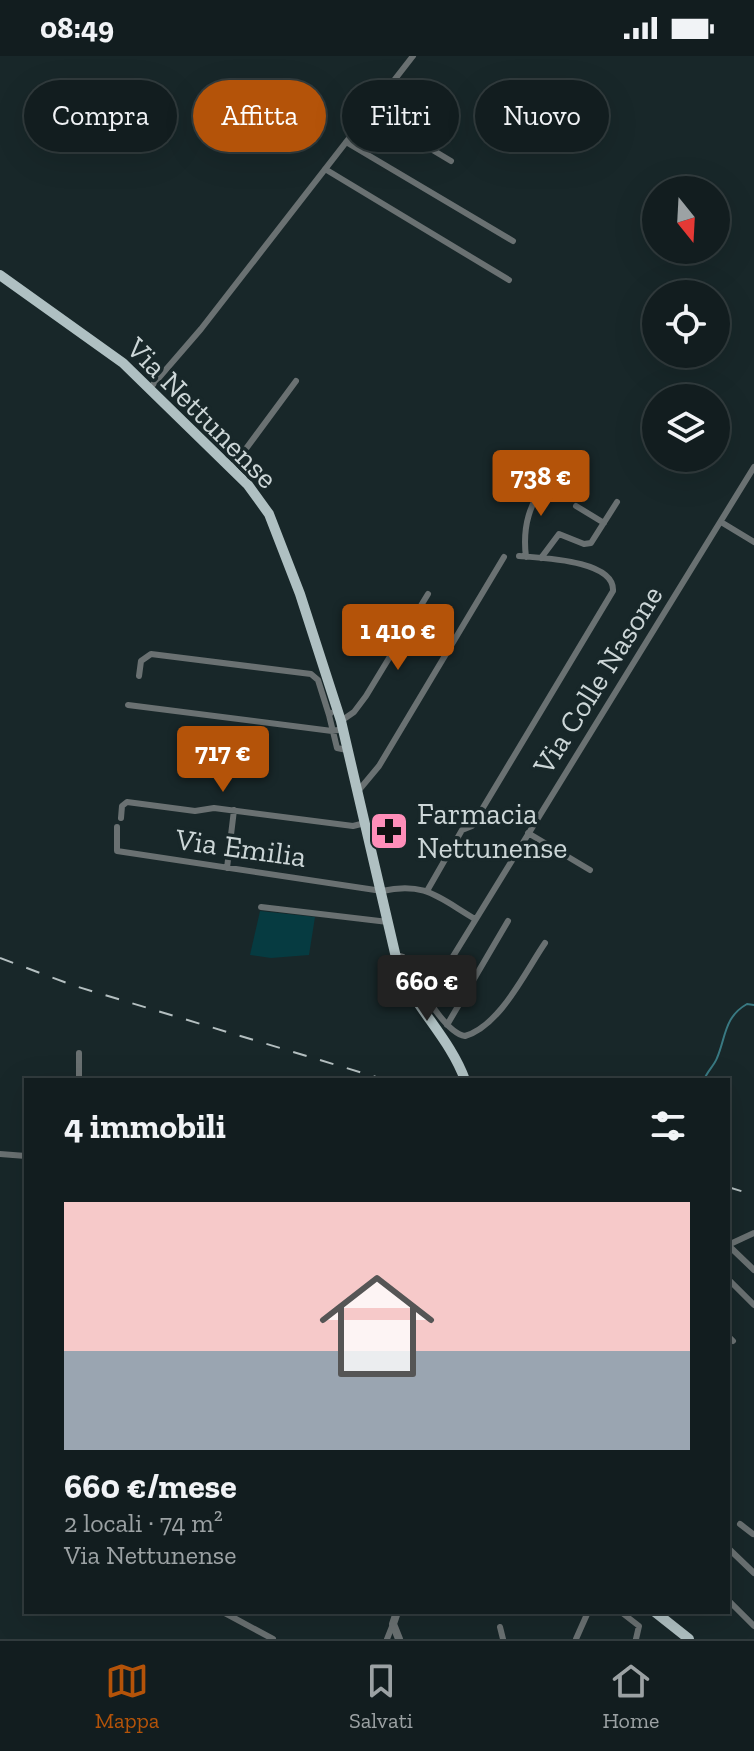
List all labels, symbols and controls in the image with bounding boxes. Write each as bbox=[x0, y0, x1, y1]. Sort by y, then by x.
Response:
text: 08:49 bbox=[40, 10, 114, 46]
chip: Compra bbox=[24, 80, 177, 152]
chip: Affitta bbox=[193, 80, 326, 152]
chip: Filtri bbox=[342, 80, 459, 152]
chip: Nuovo bbox=[475, 80, 609, 152]
north arrow bbox=[642, 176, 730, 264]
map controls bbox=[642, 176, 730, 472]
button: locate bbox=[642, 280, 730, 368]
street label: Via Nettunense bbox=[118, 329, 285, 496]
button: layers bbox=[642, 384, 730, 472]
pin: 738 € bbox=[485, 450, 597, 518]
text: 738 € bbox=[511, 460, 572, 492]
street label: Via Colle Nasone bbox=[525, 579, 670, 782]
pin: 1 410 € bbox=[324, 604, 472, 672]
text: 1 410 € bbox=[360, 614, 436, 646]
pin: 717 € bbox=[167, 726, 279, 794]
text: 717 € bbox=[195, 736, 251, 768]
place label: Farmacia Nettunense bbox=[417, 796, 567, 866]
pharmacy icon: Farmacia Nettunense bbox=[368, 810, 410, 852]
street label: Via Emilia bbox=[172, 821, 309, 875]
pin: 660 € bbox=[371, 955, 483, 1023]
text: 660 € bbox=[395, 965, 459, 997]
icon: filters bbox=[646, 1104, 690, 1148]
text: 4 immobili bbox=[64, 1106, 226, 1147]
icon: home bbox=[305, 1254, 449, 1398]
text: 660 €/mese bbox=[64, 1466, 237, 1507]
text: 2 locali · 74 m² bbox=[64, 1507, 223, 1539]
text: Via Nettunense bbox=[64, 1539, 236, 1571]
tab: Mappa bbox=[95, 1659, 159, 1734]
tab: Salvati bbox=[349, 1659, 413, 1734]
tab: Home bbox=[603, 1659, 659, 1734]

